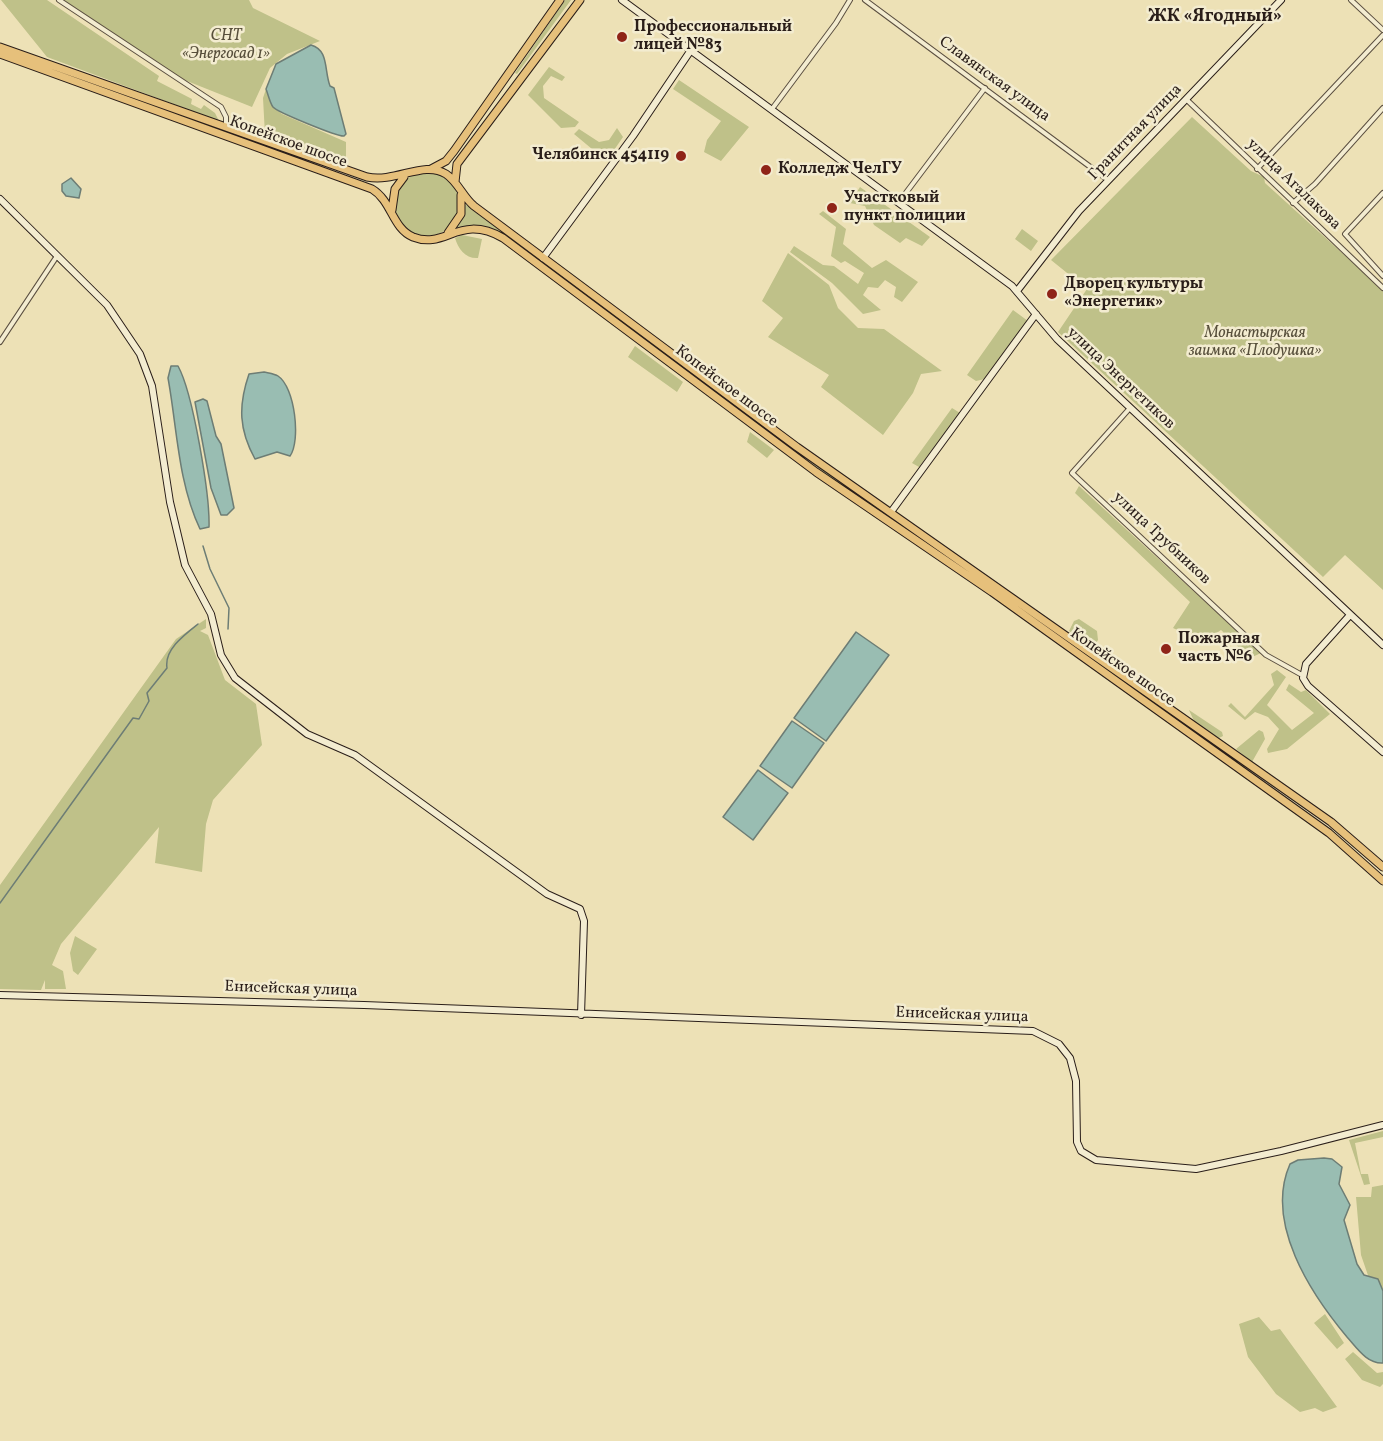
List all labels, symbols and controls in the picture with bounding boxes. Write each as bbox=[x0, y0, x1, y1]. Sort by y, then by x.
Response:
district label: ЖК «Ягодный» bbox=[1148, 7, 1282, 29]
place label: Профессиональный лицей №83 bbox=[634, 18, 792, 56]
park label: СНТ «Энергосад 1» bbox=[182, 27, 270, 65]
marker: Профессиональный лицей №83 bbox=[615, 30, 629, 44]
street label: Славянская улица bbox=[935, 33, 1053, 127]
street label: Гранитная улица bbox=[1085, 81, 1187, 185]
street label: Копейское шоссе bbox=[227, 113, 349, 173]
street label: улица Агалакова bbox=[1242, 135, 1344, 235]
place label: Челябинск 454119 bbox=[532, 146, 669, 166]
marker: Челябинск 454119 bbox=[674, 149, 688, 163]
place label: Колледж ЧелГУ bbox=[778, 160, 902, 180]
marker: Колледж ЧелГУ bbox=[759, 163, 773, 177]
place label: Участковый пункт полиции bbox=[844, 189, 965, 227]
marker: Участковый пункт полиции bbox=[825, 201, 839, 215]
place label: Дворец культуры «Энергетик» bbox=[1064, 275, 1203, 313]
marker: Дворец культуры «Энергетик» bbox=[1045, 287, 1059, 301]
street label: улица Энергетиков bbox=[1062, 324, 1178, 434]
park label: Монастырская заимка «Плодушка» bbox=[1188, 324, 1322, 362]
street label: Копейское шоссе bbox=[671, 342, 781, 432]
street label: улица Трубников bbox=[1108, 489, 1214, 589]
street label: Копейское шоссе bbox=[1066, 625, 1178, 711]
place label: Пожарная часть №6 bbox=[1178, 630, 1260, 668]
marker: Пожарная часть №6 bbox=[1159, 642, 1173, 656]
street label: Енисейская улица bbox=[224, 978, 358, 1002]
street label: Енисейская улица bbox=[895, 1004, 1029, 1028]

